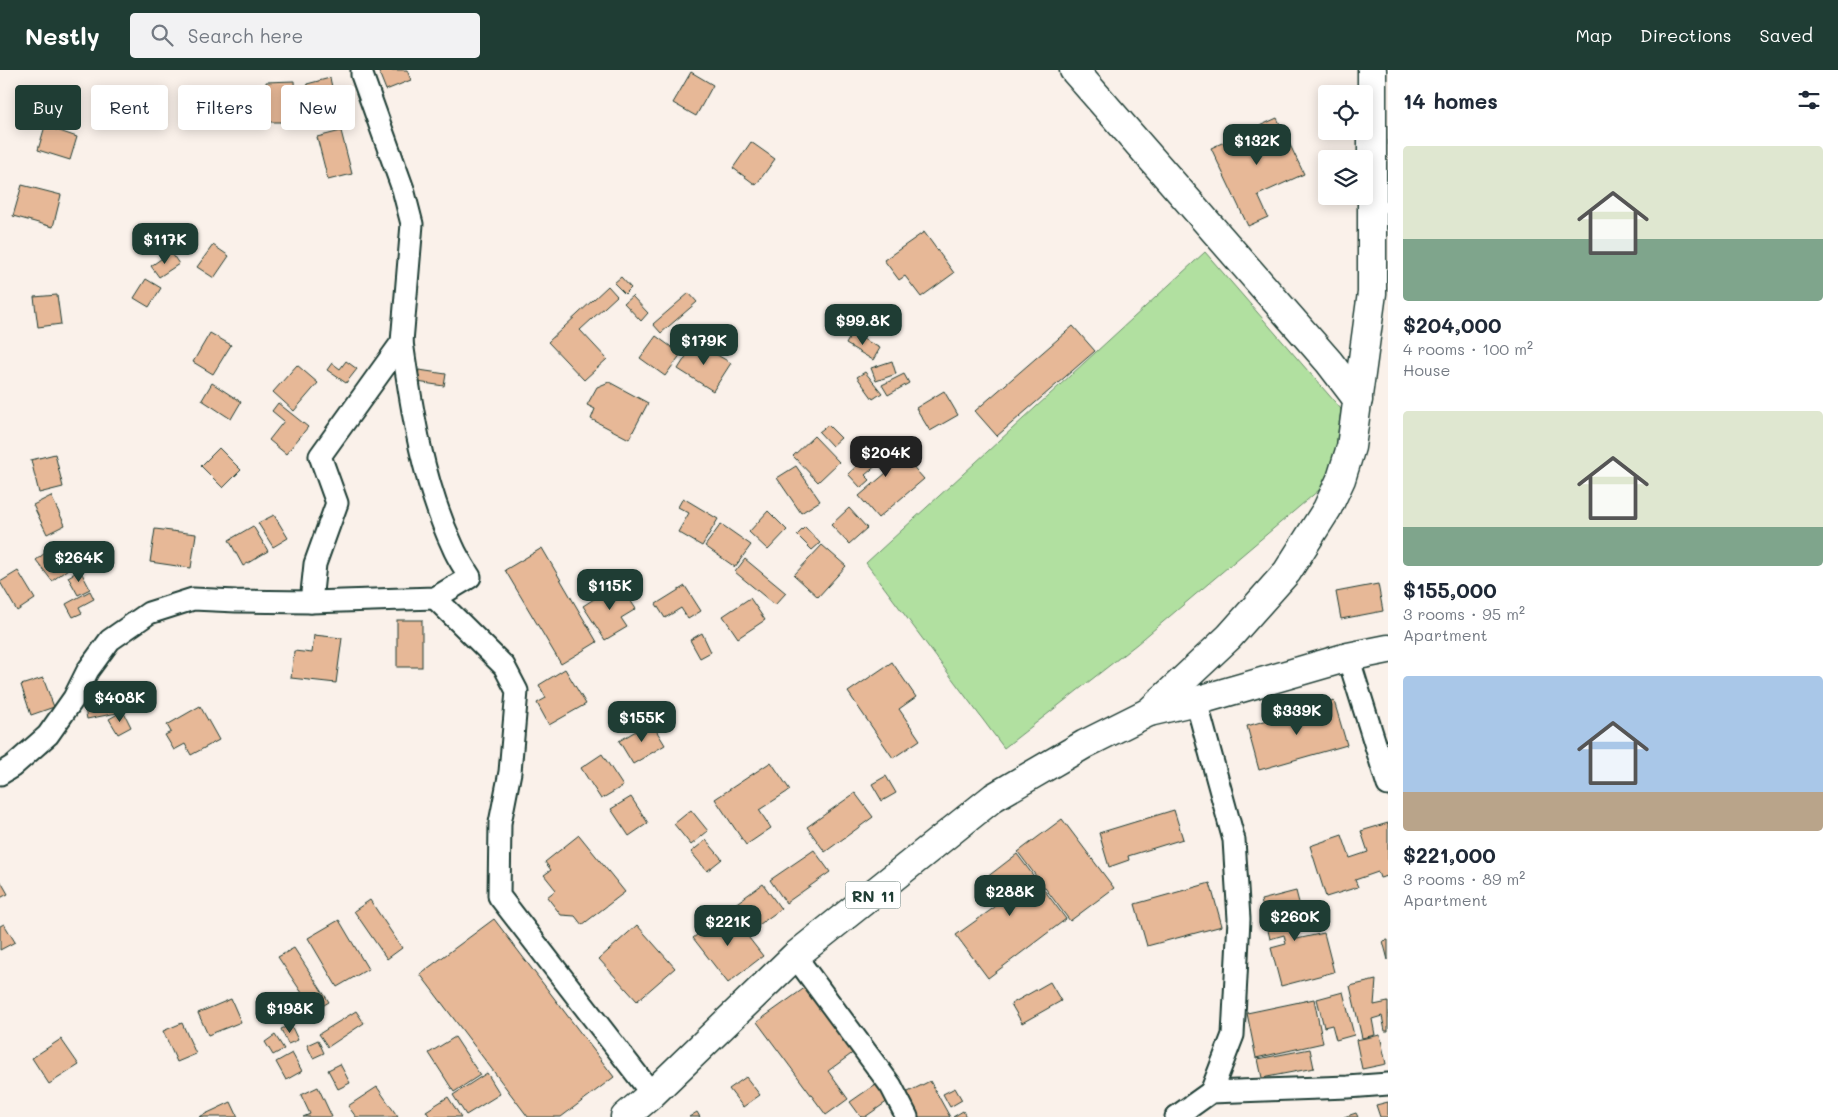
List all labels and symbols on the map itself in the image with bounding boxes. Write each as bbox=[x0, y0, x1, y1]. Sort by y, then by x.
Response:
pin: $132K bbox=[1222, 124, 1292, 166]
pin: $117K bbox=[130, 222, 200, 265]
pin: $99.8K bbox=[822, 304, 904, 346]
pin: $179K bbox=[669, 324, 739, 366]
pin: $204K bbox=[851, 436, 921, 478]
pin: $264K bbox=[44, 540, 114, 583]
pin: $115K bbox=[575, 568, 645, 611]
pin: $408K bbox=[85, 680, 155, 723]
pin: $339K bbox=[1262, 694, 1332, 736]
pin: $155K bbox=[607, 700, 677, 743]
pin: $288K bbox=[975, 874, 1045, 917]
road number: RN 11 bbox=[846, 882, 900, 908]
pin: $260K bbox=[1260, 900, 1330, 942]
pin: $221K bbox=[693, 904, 763, 947]
pin: $198K bbox=[255, 992, 325, 1034]

